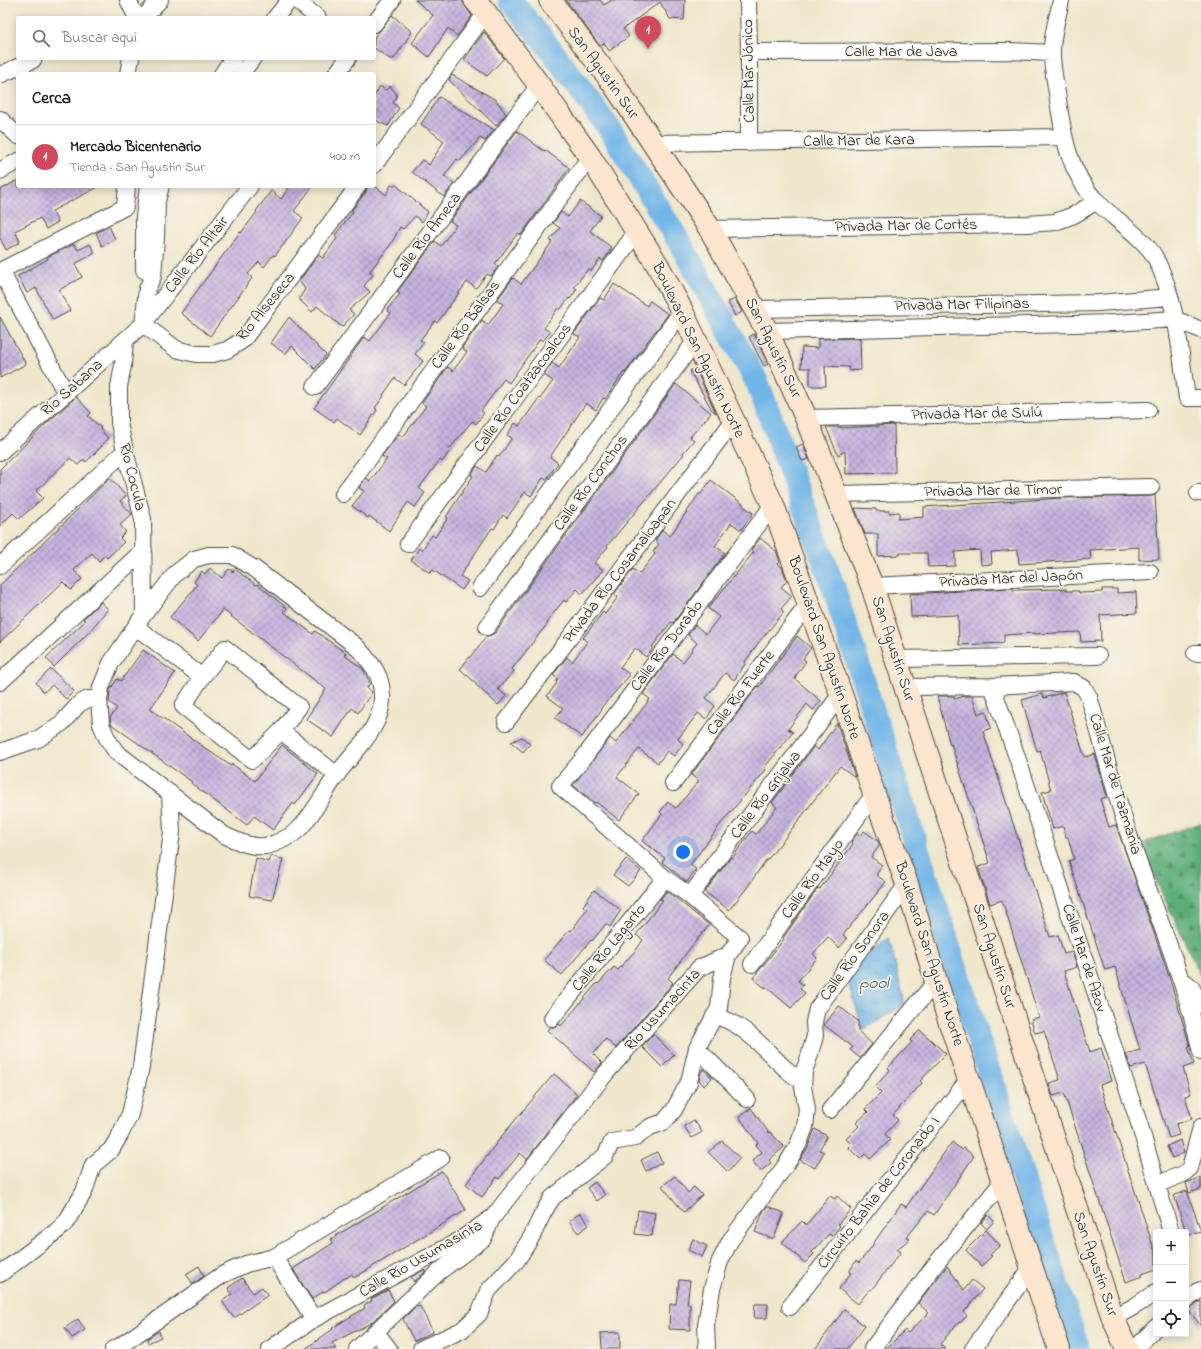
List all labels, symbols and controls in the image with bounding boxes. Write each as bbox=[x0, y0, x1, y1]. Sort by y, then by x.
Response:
search box bbox=[16, 16, 376, 60]
pin: 1 bbox=[635, 16, 661, 49]
street label: Calle Mar Jónico bbox=[736, 19, 762, 123]
street label: San Agustín Sur bbox=[561, 22, 645, 124]
icon: search bbox=[30, 27, 52, 49]
text: Buscar aquí bbox=[62, 27, 137, 49]
street label: Calle Mar de Java bbox=[845, 40, 957, 64]
text: Cerca bbox=[32, 86, 71, 111]
street label: Calle Mar de Kara bbox=[803, 128, 915, 154]
text: Mercado Bicentenario bbox=[70, 136, 201, 158]
text: 1 bbox=[43, 147, 47, 166]
text: 400 m bbox=[330, 147, 360, 166]
text: Tienda · San Agustín Sur bbox=[70, 158, 205, 177]
street label: Calle Río Ameca bbox=[386, 188, 468, 284]
street label: Calle Río Altair bbox=[159, 211, 235, 299]
street label: Privada Mar de Cortés bbox=[834, 213, 978, 239]
street label: Boulevard San Agustín Norte bbox=[645, 257, 751, 443]
street label: Río Alseseca bbox=[231, 267, 301, 347]
street label: Calle Río Balsas bbox=[425, 275, 507, 375]
street label: Privada Mar Filipinas bbox=[894, 292, 1030, 318]
street label: San Agustín Sur bbox=[738, 293, 808, 403]
street label: Calle Río Coatzacoalcos bbox=[468, 318, 578, 458]
street label: Río Sabana bbox=[36, 353, 108, 423]
street label: Privada Mar de Sulú bbox=[911, 401, 1043, 427]
street label: Calle Río Conchos bbox=[548, 430, 634, 536]
street label: Río Cocula bbox=[112, 441, 152, 513]
street label: Privada Mar de Timor bbox=[924, 478, 1062, 504]
street label: Privada Río Cosamaloapan bbox=[557, 493, 683, 649]
street label: Boulevard San Agustín Norte bbox=[781, 552, 867, 744]
street label: Privada Mar del Japón bbox=[938, 563, 1084, 595]
street label: San Agustín Sur bbox=[865, 593, 921, 705]
street label: Calle Río Dorado bbox=[625, 595, 709, 697]
street label: Calle Río Fuerte bbox=[701, 645, 781, 741]
street label: Calle Mar de Tazmania bbox=[1082, 710, 1148, 858]
street label: Calle Río Grijalva bbox=[725, 746, 807, 844]
street label: Calle Río Mayo bbox=[776, 834, 850, 924]
your location bbox=[673, 842, 693, 862]
street label: Boulevard San Agustín Norte bbox=[888, 858, 970, 1050]
street label: Calle Río Lagarto bbox=[566, 899, 652, 997]
street label: San Agustín Sur bbox=[966, 900, 1022, 1012]
street label: Calle Mar de Azov bbox=[1055, 901, 1113, 1016]
street label: Calle Río Sonora bbox=[814, 906, 896, 1006]
street label: Río Usumacinta bbox=[619, 963, 707, 1057]
water label: pool bbox=[859, 971, 891, 996]
street label: Circuito Bahía de Coronado I bbox=[812, 1112, 946, 1274]
street label: San Agustín Sur bbox=[1066, 1208, 1124, 1320]
street label: Calle Río Usumasinta bbox=[355, 1214, 487, 1304]
map controls bbox=[1153, 1229, 1189, 1337]
button: + bbox=[1153, 1229, 1189, 1265]
button: − bbox=[1153, 1265, 1189, 1301]
button: locate bbox=[1153, 1301, 1189, 1337]

